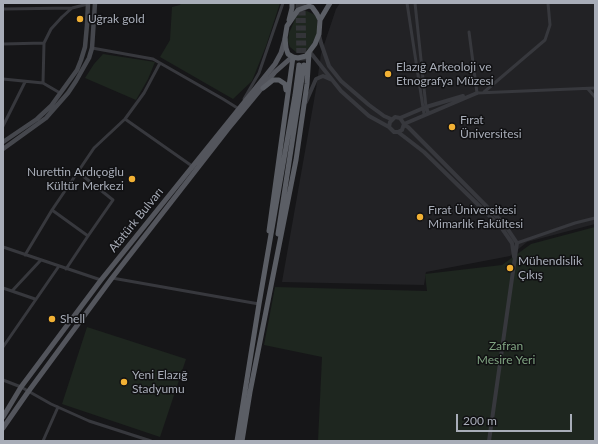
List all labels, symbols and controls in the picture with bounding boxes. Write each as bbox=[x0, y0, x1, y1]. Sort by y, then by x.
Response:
place label: Uğrak gold bbox=[88, 12, 145, 26]
marker: Uğrak gold bbox=[75, 14, 85, 24]
place label: Elazığ Arkeoloji ve Etnografya Müzesi bbox=[396, 60, 494, 88]
marker: Elazığ Arkeoloji ve Etnografya Müzesi bbox=[383, 69, 393, 79]
place label: Fırat Üniversitesi bbox=[460, 113, 522, 141]
marker: Fırat Üniversitesi bbox=[447, 122, 457, 132]
place label: Nurettin Ardıçoğlu Kültür Merkezi bbox=[27, 165, 124, 193]
marker: Nurettin Ardıçoğlu Kültür Merkezi bbox=[127, 174, 137, 184]
street label: Atatürk Bulvarı bbox=[106, 185, 166, 255]
place label: Fırat Üniversitesi Mimarlık Fakültesi bbox=[428, 203, 523, 231]
marker: Fırat Üniversitesi Mimarlık Fakültesi bbox=[415, 212, 425, 222]
place label: Mühendislik Çıkış bbox=[518, 254, 582, 282]
marker: Mühendislik Çıkış bbox=[505, 263, 515, 273]
place label: Shell bbox=[60, 312, 85, 326]
marker: Shell bbox=[47, 314, 57, 324]
park label: Zafran Mesire Yeri bbox=[477, 339, 535, 367]
place label: Yeni Elazığ Stadyumu bbox=[132, 368, 187, 396]
marker: Yeni Elazığ Stadyumu bbox=[119, 377, 129, 387]
scale bar bbox=[458, 406, 574, 432]
text: 200 m bbox=[463, 413, 497, 428]

